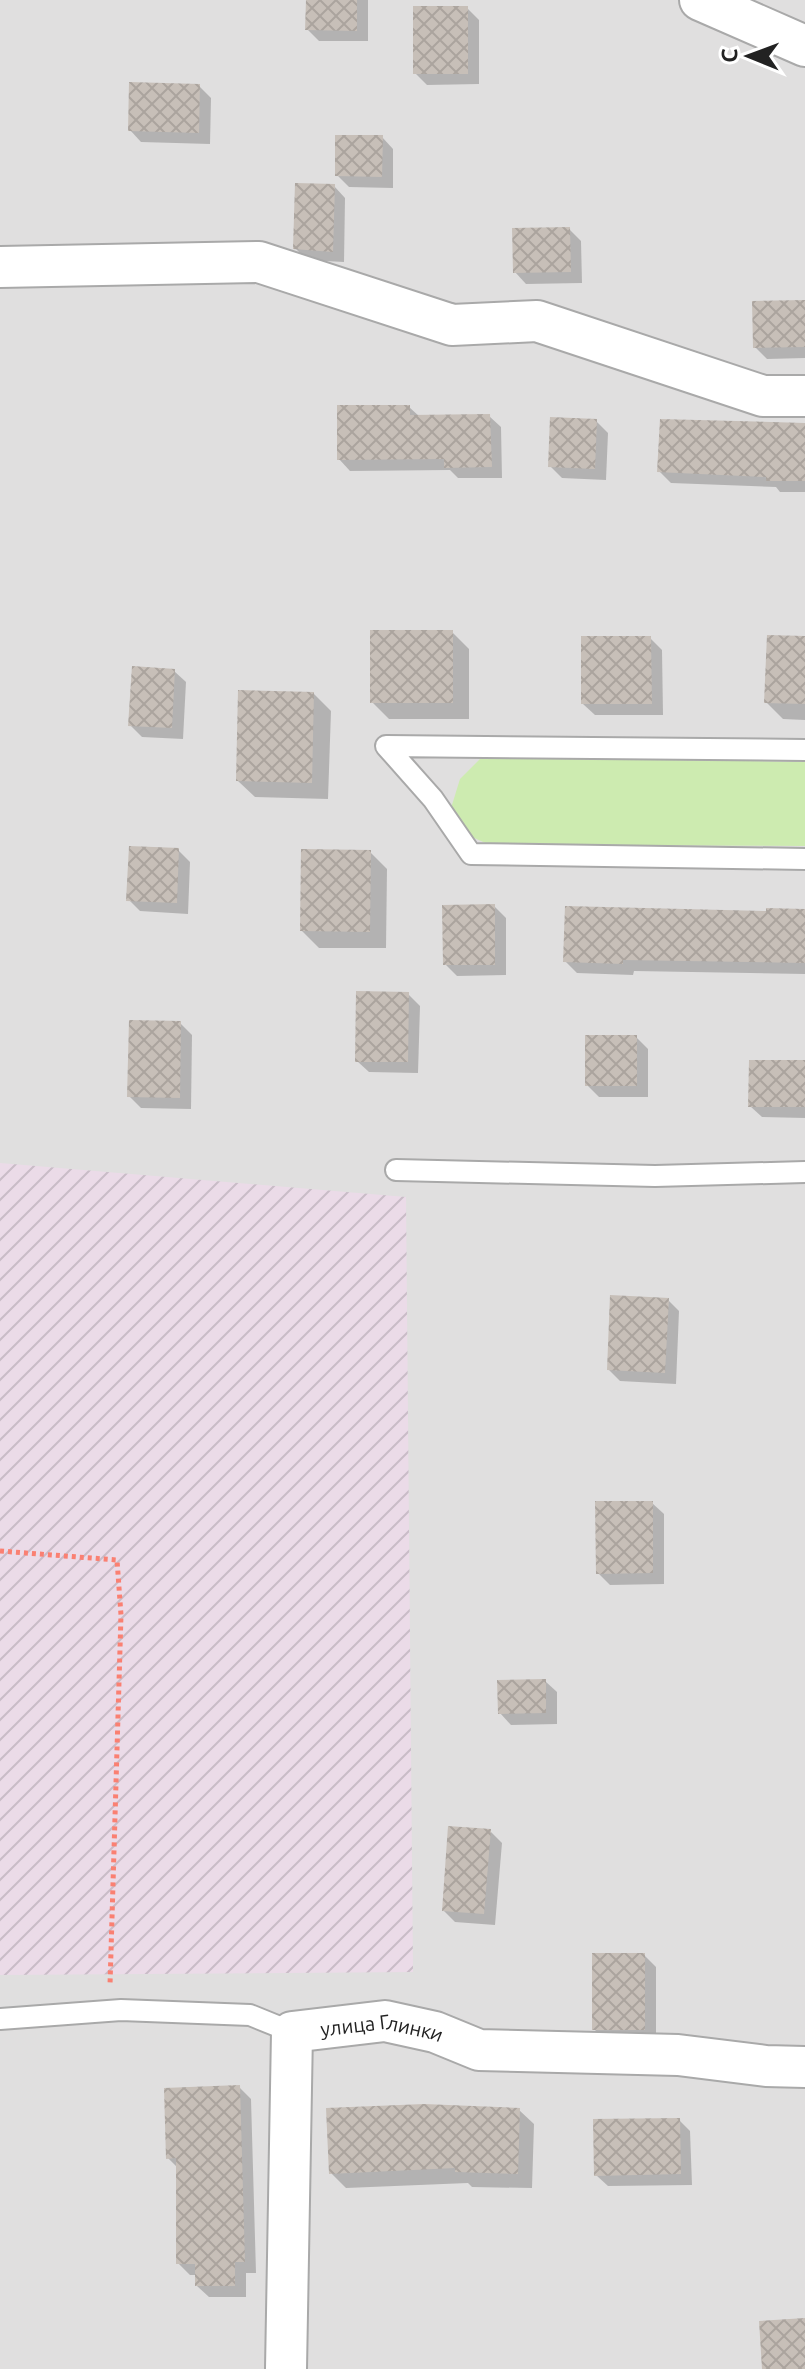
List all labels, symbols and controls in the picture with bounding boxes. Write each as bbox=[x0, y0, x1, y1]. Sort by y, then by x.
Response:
north arrow bbox=[709, 16, 789, 96]
text: С bbox=[716, 48, 741, 63]
street label: улица Глинки bbox=[319, 2009, 447, 2046]

